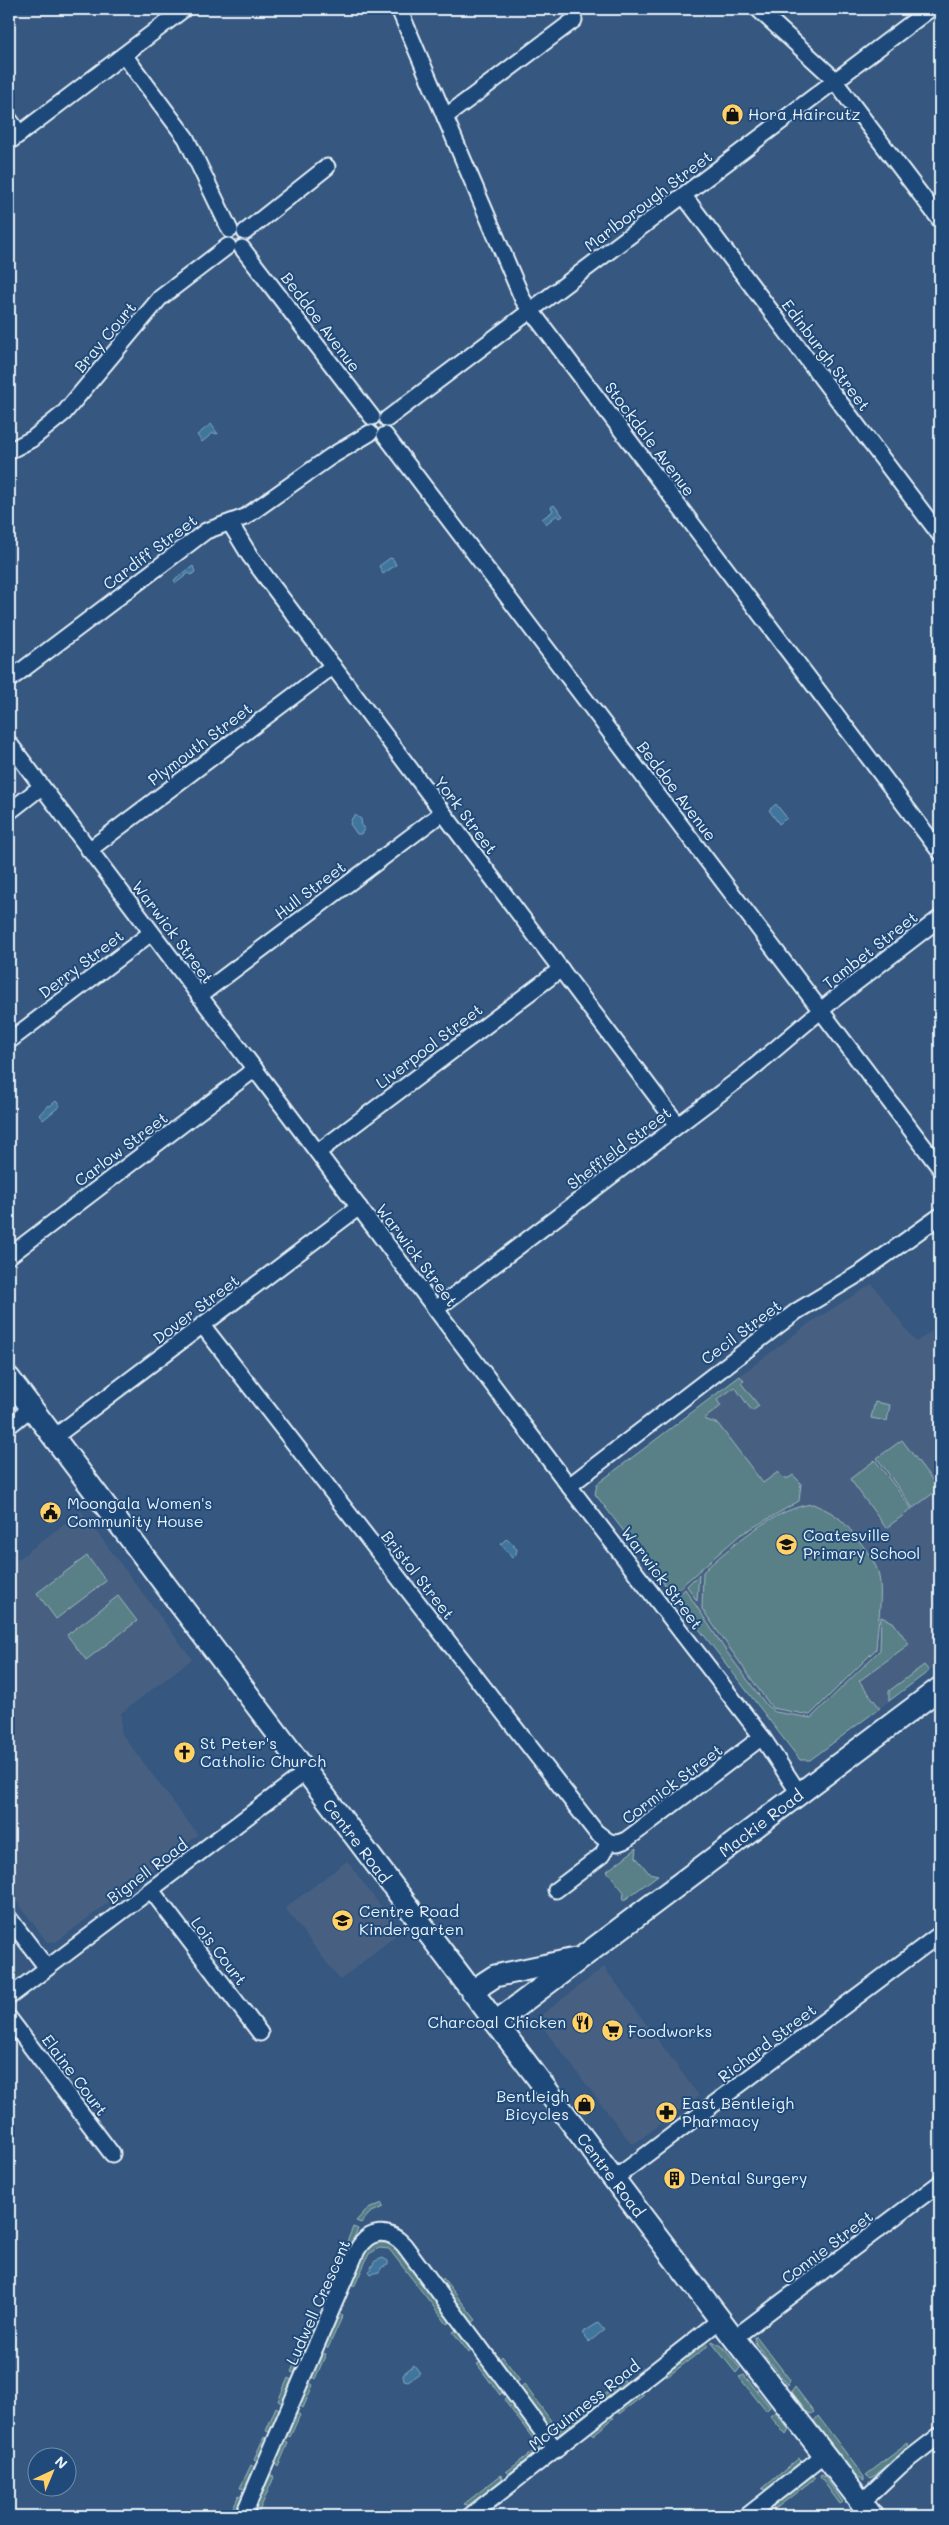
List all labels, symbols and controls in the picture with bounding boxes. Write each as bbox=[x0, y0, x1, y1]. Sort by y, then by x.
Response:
shop icon: Hora Haircutz bbox=[720, 102, 744, 126]
place label: Hora Haircutz bbox=[748, 103, 861, 124]
street label: Marlborough Street bbox=[579, 146, 716, 256]
street label: Beddoe Avenue bbox=[277, 267, 366, 376]
street label: Edinburgh Street bbox=[778, 295, 875, 415]
street label: Bray Court bbox=[69, 297, 140, 376]
street label: Stockdale Avenue bbox=[601, 377, 700, 500]
street label: Cardiff Street bbox=[98, 509, 201, 594]
street label: Plymouth Street bbox=[143, 698, 256, 790]
street label: Beddoe Avenue bbox=[633, 736, 722, 845]
street label: York Street bbox=[430, 771, 503, 858]
street label: Hull Street bbox=[270, 856, 350, 923]
street label: Warwick Street bbox=[128, 876, 219, 987]
street label: Tambet Street bbox=[818, 906, 921, 993]
street label: Derry Street bbox=[34, 925, 127, 1002]
street label: Liverpool Street bbox=[371, 999, 486, 1093]
street label: Sheffield Street bbox=[562, 1101, 675, 1194]
street label: Carlow Street bbox=[70, 1107, 172, 1191]
street label: Warwick Street bbox=[372, 1199, 463, 1310]
street label: Dover Street bbox=[148, 1269, 243, 1348]
street label: Cecil Street bbox=[696, 1294, 785, 1369]
place label: Moongala Women's Community House bbox=[67, 1492, 212, 1531]
public building icon: Moongala Women's Community House bbox=[39, 1500, 63, 1524]
street label: Warwick Street bbox=[617, 1522, 708, 1633]
place label: Coatesville Primary School bbox=[803, 1524, 920, 1563]
street label: Bristol Street bbox=[377, 1526, 460, 1623]
school or university icon: Coatesville Primary School bbox=[775, 1532, 799, 1556]
place label: St Peter's Catholic Church bbox=[200, 1732, 326, 1771]
street label: Cormick Street bbox=[617, 1739, 726, 1828]
church icon: St Peter's Catholic Church bbox=[172, 1740, 196, 1764]
street label: Mackie Road bbox=[714, 1784, 807, 1861]
street label: Centre Road bbox=[319, 1794, 396, 1887]
street label: Bignell Road bbox=[102, 1833, 191, 1908]
place label: Centre Road Kindergarten bbox=[359, 1900, 464, 1939]
school or university icon: Centre Road Kindergarten bbox=[331, 1908, 355, 1932]
street label: Lois Court bbox=[187, 1912, 252, 1989]
street label: Richard Street bbox=[713, 1999, 820, 2086]
restaurant icon: Charcoal Chicken bbox=[570, 2010, 594, 2034]
place label: Charcoal Chicken bbox=[428, 2011, 566, 2032]
supermarket icon: Foodworks bbox=[600, 2019, 624, 2043]
place label: Foodworks bbox=[628, 2020, 712, 2041]
street label: Elaine Court bbox=[38, 2030, 113, 2120]
place label: Bentleigh Bicycles bbox=[496, 2085, 569, 2124]
place label: East Bentleigh Pharmacy bbox=[682, 2092, 794, 2131]
shop icon: Bentleigh Bicycles bbox=[573, 2093, 597, 2117]
pharmacy icon: East Bentleigh Pharmacy bbox=[654, 2100, 678, 2124]
street label: Centre Road bbox=[573, 2128, 650, 2221]
building icon: Dental Surgery bbox=[662, 2166, 686, 2190]
place label: Dental Surgery bbox=[690, 2167, 807, 2188]
street label: Connie Street bbox=[777, 2205, 877, 2288]
street label: Ludwell Crescent bbox=[280, 2236, 355, 2368]
street label: McGuinness Road bbox=[524, 2355, 644, 2455]
north arrow bbox=[28, 2448, 78, 2498]
text: N bbox=[51, 2452, 72, 2473]

